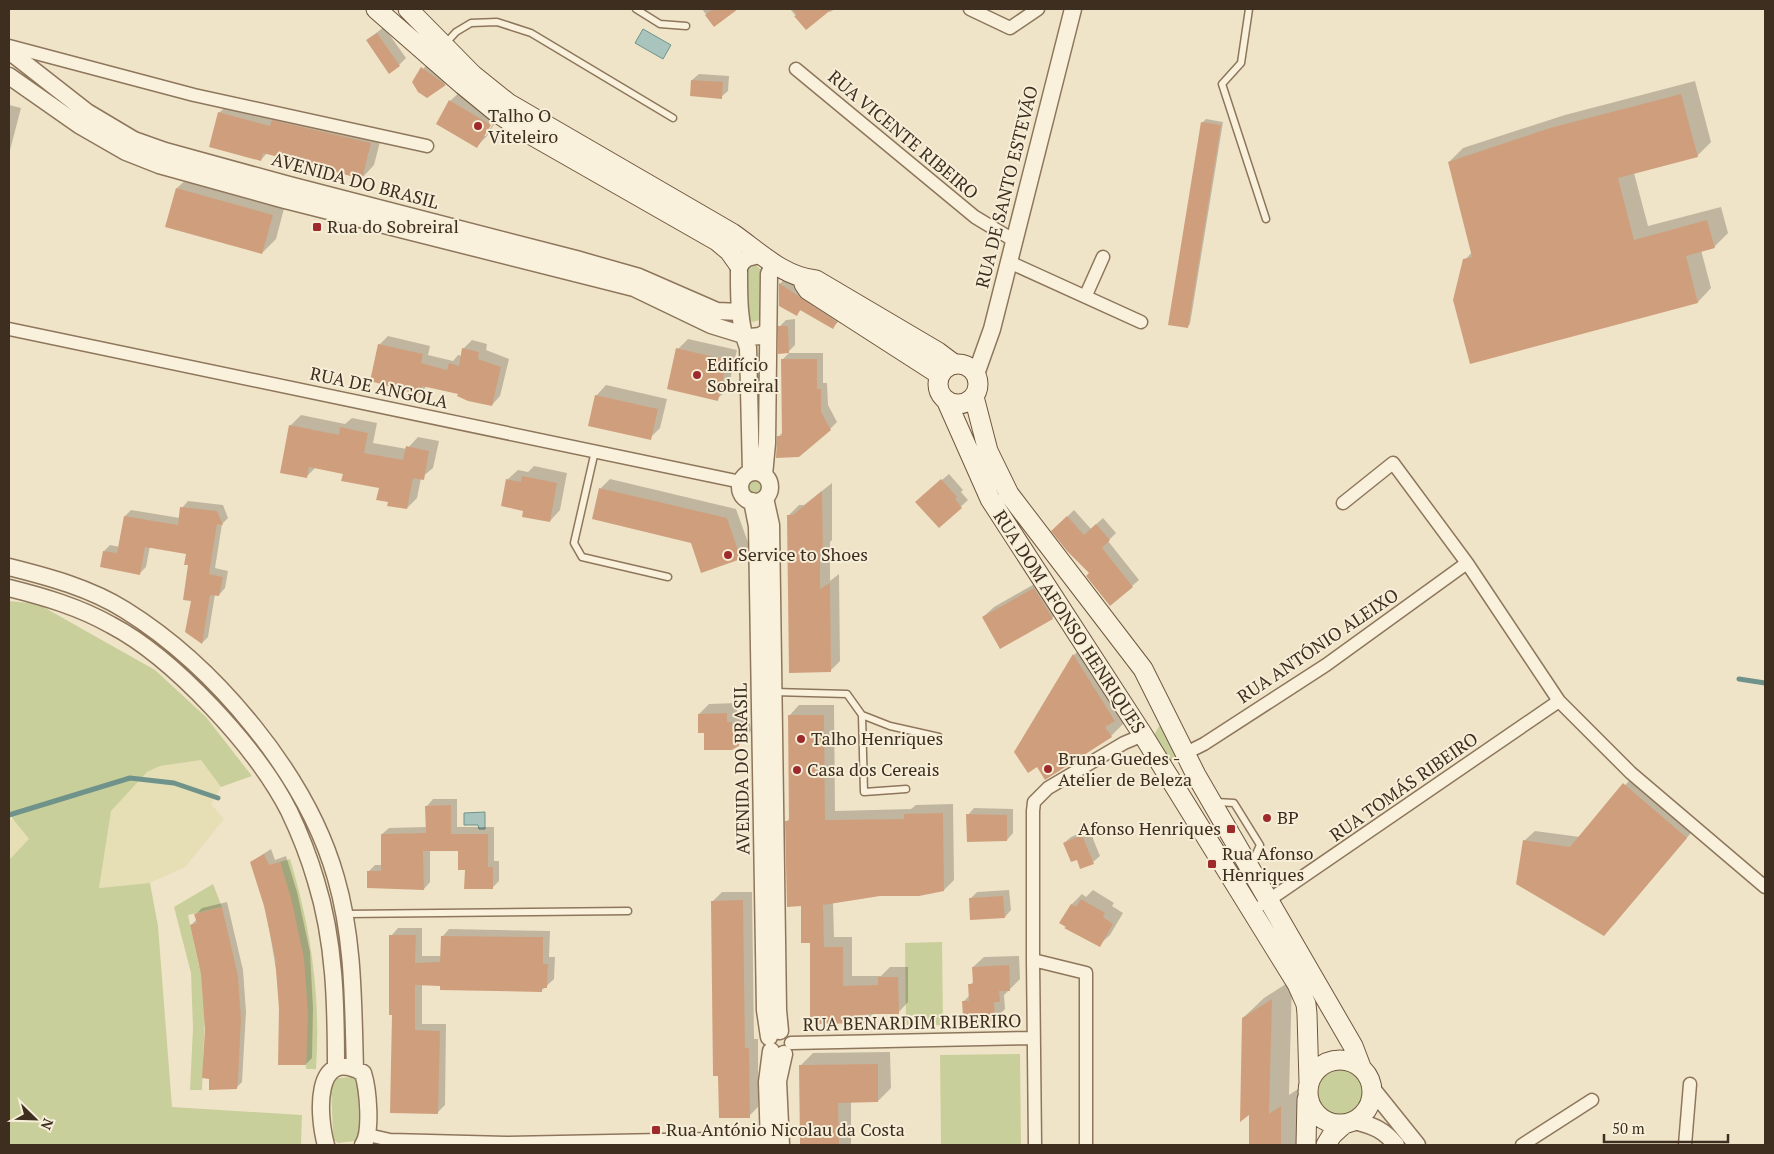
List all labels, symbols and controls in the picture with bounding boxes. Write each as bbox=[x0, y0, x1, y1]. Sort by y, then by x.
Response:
street label: RUA VICENTE RIBEIRO bbox=[823, 64, 984, 204]
street label: RUA DE SANTO ESTEVÃO bbox=[969, 83, 1043, 291]
place label: Talho O Viteleiro bbox=[488, 103, 558, 148]
marker: Talho O Viteleiro bbox=[472, 120, 484, 132]
street label: AVENIDA DO BRASIL bbox=[269, 146, 442, 214]
place label: Rua do Sobreiral bbox=[327, 214, 459, 238]
marker: Rua do Sobreiral bbox=[311, 221, 323, 233]
place label: Edifício Sobreiral bbox=[707, 352, 779, 397]
street label: RUA DE ANGOLA bbox=[308, 361, 451, 414]
marker: Edifício Sobreiral bbox=[691, 369, 703, 381]
street label: RUA DOM AFONSO HENRIQUES bbox=[989, 505, 1151, 738]
place label: Service to Shoes bbox=[738, 542, 868, 566]
marker: Service to Shoes bbox=[722, 549, 734, 561]
street label: RUA ANTÓNIO ALEIXO bbox=[1232, 582, 1403, 708]
street label: AVENIDA DO BRASIL bbox=[727, 683, 754, 855]
place label: Talho Henriques bbox=[811, 726, 943, 750]
street label: RUA TOMÁS RIBEIRO bbox=[1325, 726, 1482, 846]
marker: Talho Henriques bbox=[795, 733, 807, 745]
place label: Bruna Guedes - Atelier de Beleza bbox=[1058, 746, 1192, 791]
place label: Casa dos Cereais bbox=[807, 757, 940, 781]
marker: Bruna Guedes - Atelier de Beleza bbox=[1042, 763, 1054, 775]
marker: Casa dos Cereais bbox=[791, 764, 803, 776]
place label: BP bbox=[1277, 805, 1299, 829]
marker: BP bbox=[1261, 812, 1273, 824]
place label: Afonso Henriques bbox=[1078, 816, 1221, 840]
marker: Afonso Henriques bbox=[1225, 823, 1237, 835]
place label: Rua Afonso Henriques bbox=[1222, 841, 1313, 886]
marker: Rua Afonso Henriques bbox=[1206, 858, 1218, 870]
street label: RUA BENARDIM RIBERIRO bbox=[802, 1008, 1022, 1036]
north arrow bbox=[10, 1094, 60, 1144]
scale bar bbox=[1604, 1112, 1728, 1144]
text: N bbox=[36, 1116, 58, 1133]
place label: Rua António Nicolau da Costa bbox=[666, 1117, 905, 1141]
text: 50 m bbox=[1612, 1118, 1645, 1138]
marker: Rua António Nicolau da Costa bbox=[650, 1124, 662, 1136]

